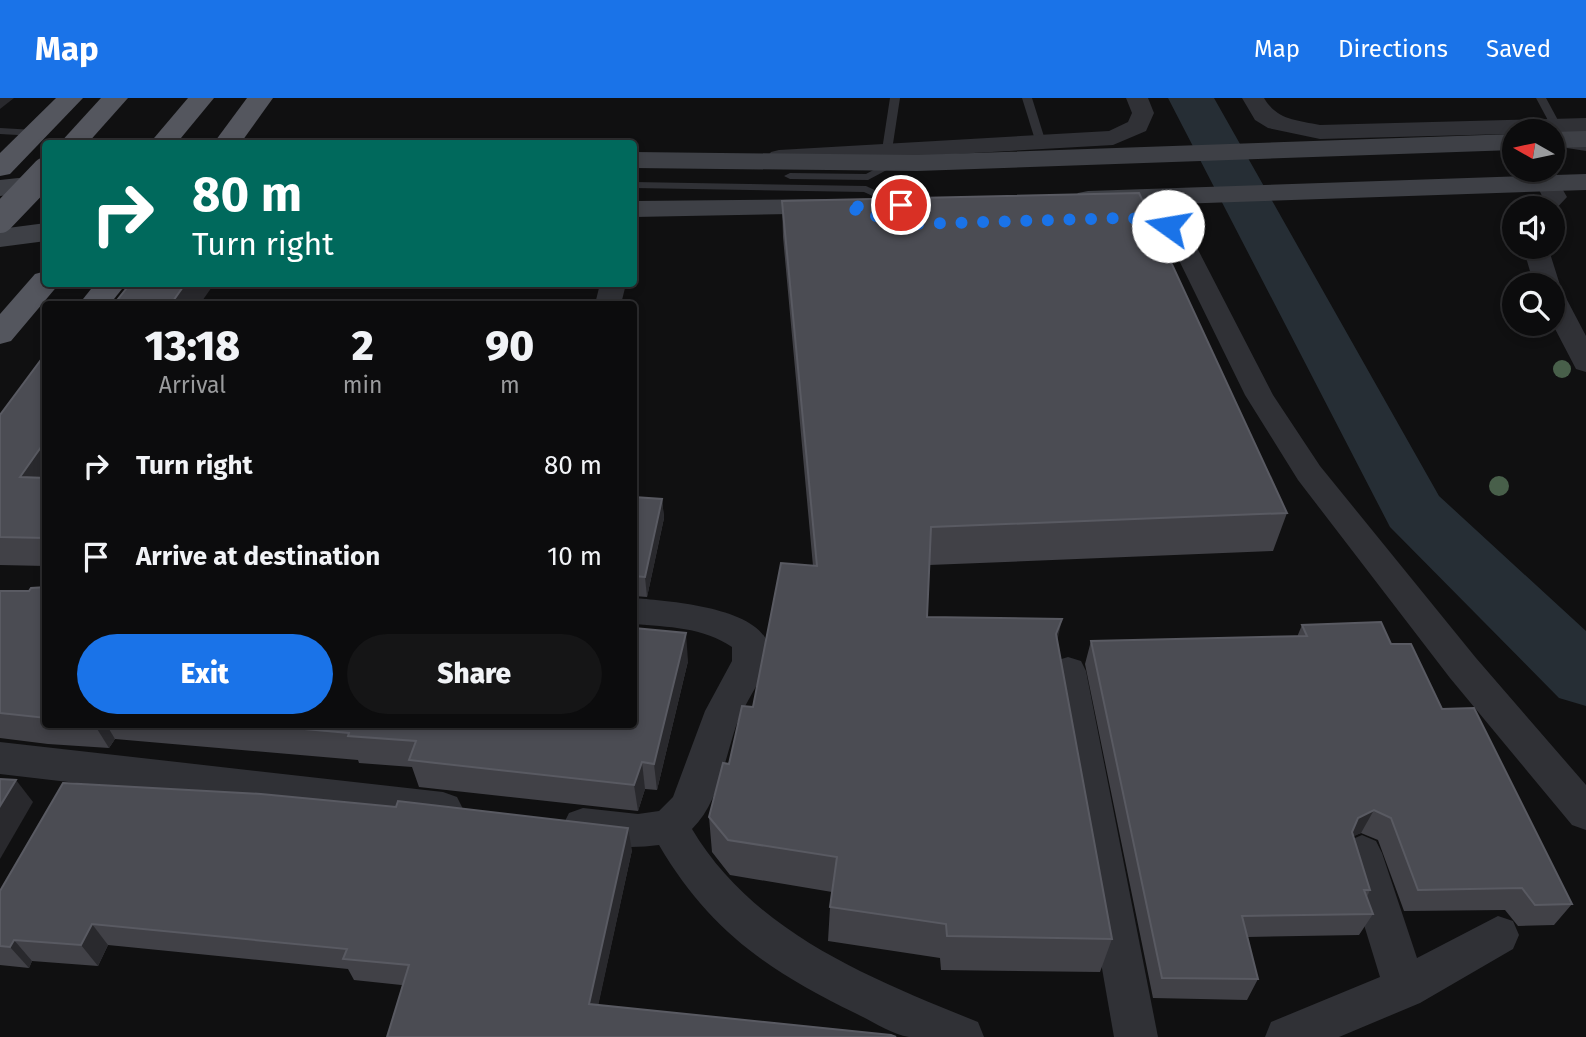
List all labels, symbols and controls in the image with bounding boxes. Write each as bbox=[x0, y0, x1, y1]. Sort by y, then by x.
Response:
text: Map bbox=[35, 29, 99, 69]
text: Map bbox=[1254, 35, 1300, 63]
text: Directions bbox=[1338, 35, 1448, 63]
text: Saved bbox=[1486, 35, 1551, 63]
north arrow bbox=[1502, 119, 1564, 182]
map controls bbox=[1502, 119, 1565, 336]
text: 80 m bbox=[192, 165, 302, 224]
icon: right bbox=[77, 168, 168, 259]
pin bbox=[871, 175, 931, 235]
icon: arrive bbox=[882, 186, 920, 224]
position arrow bbox=[1131, 189, 1205, 263]
button: sound bbox=[1502, 196, 1565, 259]
text: Turn right bbox=[192, 225, 334, 263]
button: search bbox=[1502, 273, 1565, 336]
text: 13:18 bbox=[145, 321, 240, 371]
text: 2 bbox=[352, 321, 374, 371]
text: 90 bbox=[485, 321, 534, 371]
text: Arrival bbox=[159, 371, 226, 399]
text: min bbox=[343, 371, 383, 399]
text: m bbox=[500, 371, 520, 399]
icon: right bbox=[77, 447, 115, 485]
text: Turn right bbox=[136, 450, 253, 481]
text: 80 m bbox=[544, 450, 602, 481]
icon: arrive bbox=[77, 538, 115, 576]
text: Arrive at destination bbox=[136, 541, 380, 572]
text: 10 m bbox=[547, 541, 602, 572]
button: Exit bbox=[77, 634, 333, 714]
button: Share bbox=[347, 634, 602, 714]

